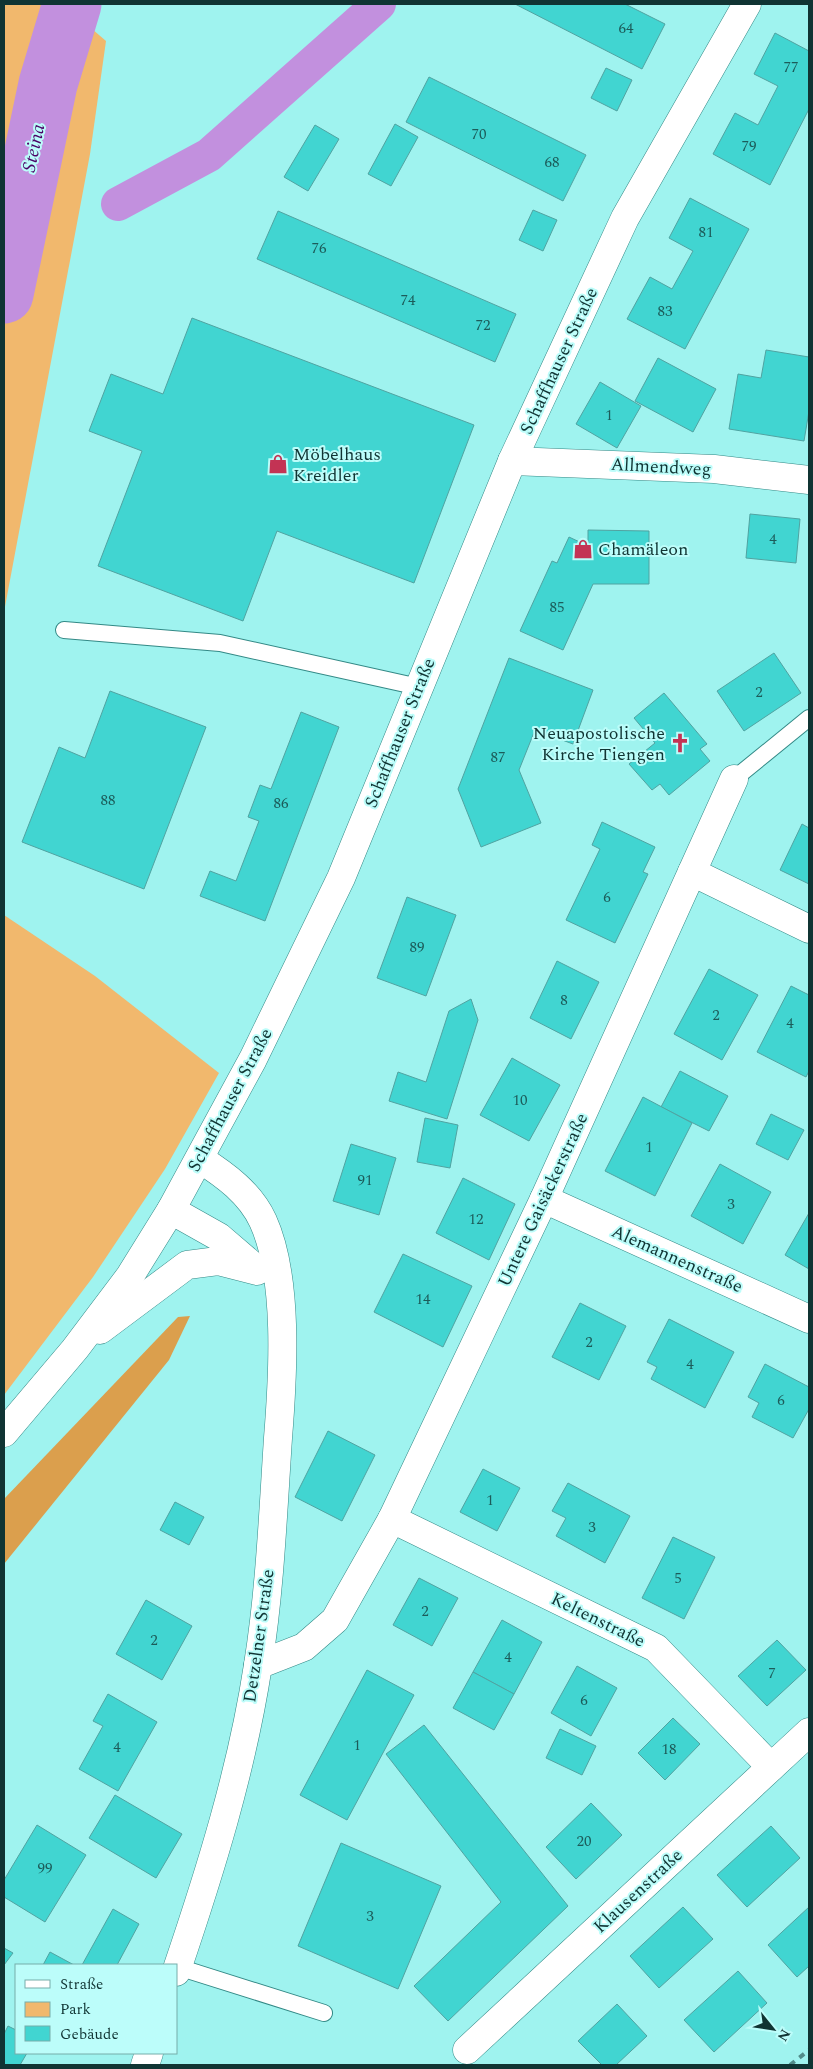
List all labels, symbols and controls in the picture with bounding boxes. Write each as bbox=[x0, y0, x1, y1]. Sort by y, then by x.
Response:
house number: 64 bbox=[618, 17, 634, 40]
house number: 77 bbox=[783, 56, 799, 79]
water label: Steina bbox=[15, 121, 53, 175]
house number: 70 bbox=[471, 123, 487, 146]
house number: 79 bbox=[741, 135, 757, 158]
house number: 68 bbox=[544, 151, 560, 174]
house number: 81 bbox=[698, 221, 714, 244]
house number: 76 bbox=[311, 237, 327, 260]
street label: Schaffhauser Straße bbox=[513, 283, 605, 439]
house number: 74 bbox=[400, 289, 416, 312]
house number: 83 bbox=[657, 300, 673, 323]
house number: 72 bbox=[475, 314, 491, 337]
house number: 1 bbox=[605, 404, 613, 427]
place label: Möbelhaus Kreidler bbox=[293, 441, 381, 489]
street label: Allmendweg bbox=[610, 451, 712, 483]
shop icon: Möbelhaus Kreidler bbox=[267, 453, 289, 475]
house number: 4 bbox=[769, 528, 777, 551]
place label: Chamäleon bbox=[598, 536, 689, 563]
shop icon: Chamäleon bbox=[572, 538, 594, 560]
house number: 85 bbox=[549, 596, 565, 619]
street label: Schaffhauser Straße bbox=[358, 654, 442, 812]
house number: 2 bbox=[755, 681, 763, 704]
place label: Neuapostolische Kirche Tiengen bbox=[533, 720, 665, 768]
church icon: Neuapostolische Kirche Tiengen bbox=[669, 732, 691, 754]
house number: 87 bbox=[490, 746, 506, 769]
house number: 88 bbox=[100, 789, 116, 812]
house number: 86 bbox=[273, 792, 289, 815]
house number: 6 bbox=[603, 886, 611, 909]
house number: 89 bbox=[409, 936, 425, 959]
house number: 8 bbox=[560, 989, 568, 1012]
house number: 2 bbox=[712, 1004, 720, 1027]
house number: 4 bbox=[786, 1012, 794, 1035]
street label: Schaffhauser Straße bbox=[181, 1023, 279, 1177]
house number: 10 bbox=[512, 1089, 528, 1112]
street label: Untere Gaisäckerstraße bbox=[491, 1109, 595, 1291]
house number: 1 bbox=[645, 1136, 653, 1159]
house number: 91 bbox=[357, 1169, 373, 1192]
house number: 3 bbox=[727, 1193, 735, 1216]
house number: 12 bbox=[468, 1208, 484, 1231]
street label: Alemannenstraße bbox=[607, 1218, 747, 1300]
house number: 14 bbox=[415, 1288, 431, 1311]
house number: 2 bbox=[585, 1331, 593, 1354]
house number: 4 bbox=[686, 1353, 694, 1376]
house number: 6 bbox=[777, 1389, 785, 1412]
house number: 1 bbox=[486, 1489, 494, 1512]
house number: 3 bbox=[588, 1516, 596, 1539]
house number: 5 bbox=[674, 1567, 682, 1590]
street label: Detzelner Straße bbox=[236, 1568, 282, 1704]
street label: Keltenstraße bbox=[546, 1586, 650, 1654]
house number: 2 bbox=[421, 1600, 429, 1623]
house number: 2 bbox=[150, 1629, 158, 1652]
house number: 4 bbox=[504, 1646, 512, 1669]
house number: 7 bbox=[768, 1662, 776, 1685]
house number: 6 bbox=[580, 1689, 588, 1712]
house number: 1 bbox=[353, 1734, 361, 1757]
house number: 4 bbox=[113, 1736, 121, 1759]
house number: 18 bbox=[661, 1738, 677, 1761]
house number: 20 bbox=[576, 1830, 592, 1853]
street label: Klausenstraße bbox=[587, 1842, 689, 1940]
house number: 99 bbox=[37, 1857, 53, 1880]
house number: 3 bbox=[366, 1905, 374, 1928]
legend bbox=[15, 1964, 178, 2054]
text: Straße bbox=[60, 1973, 103, 1996]
text: Park bbox=[60, 1998, 91, 2021]
north arrow bbox=[748, 2004, 798, 2054]
text: Gebäude bbox=[60, 2023, 119, 2046]
text: N bbox=[772, 2025, 796, 2045]

